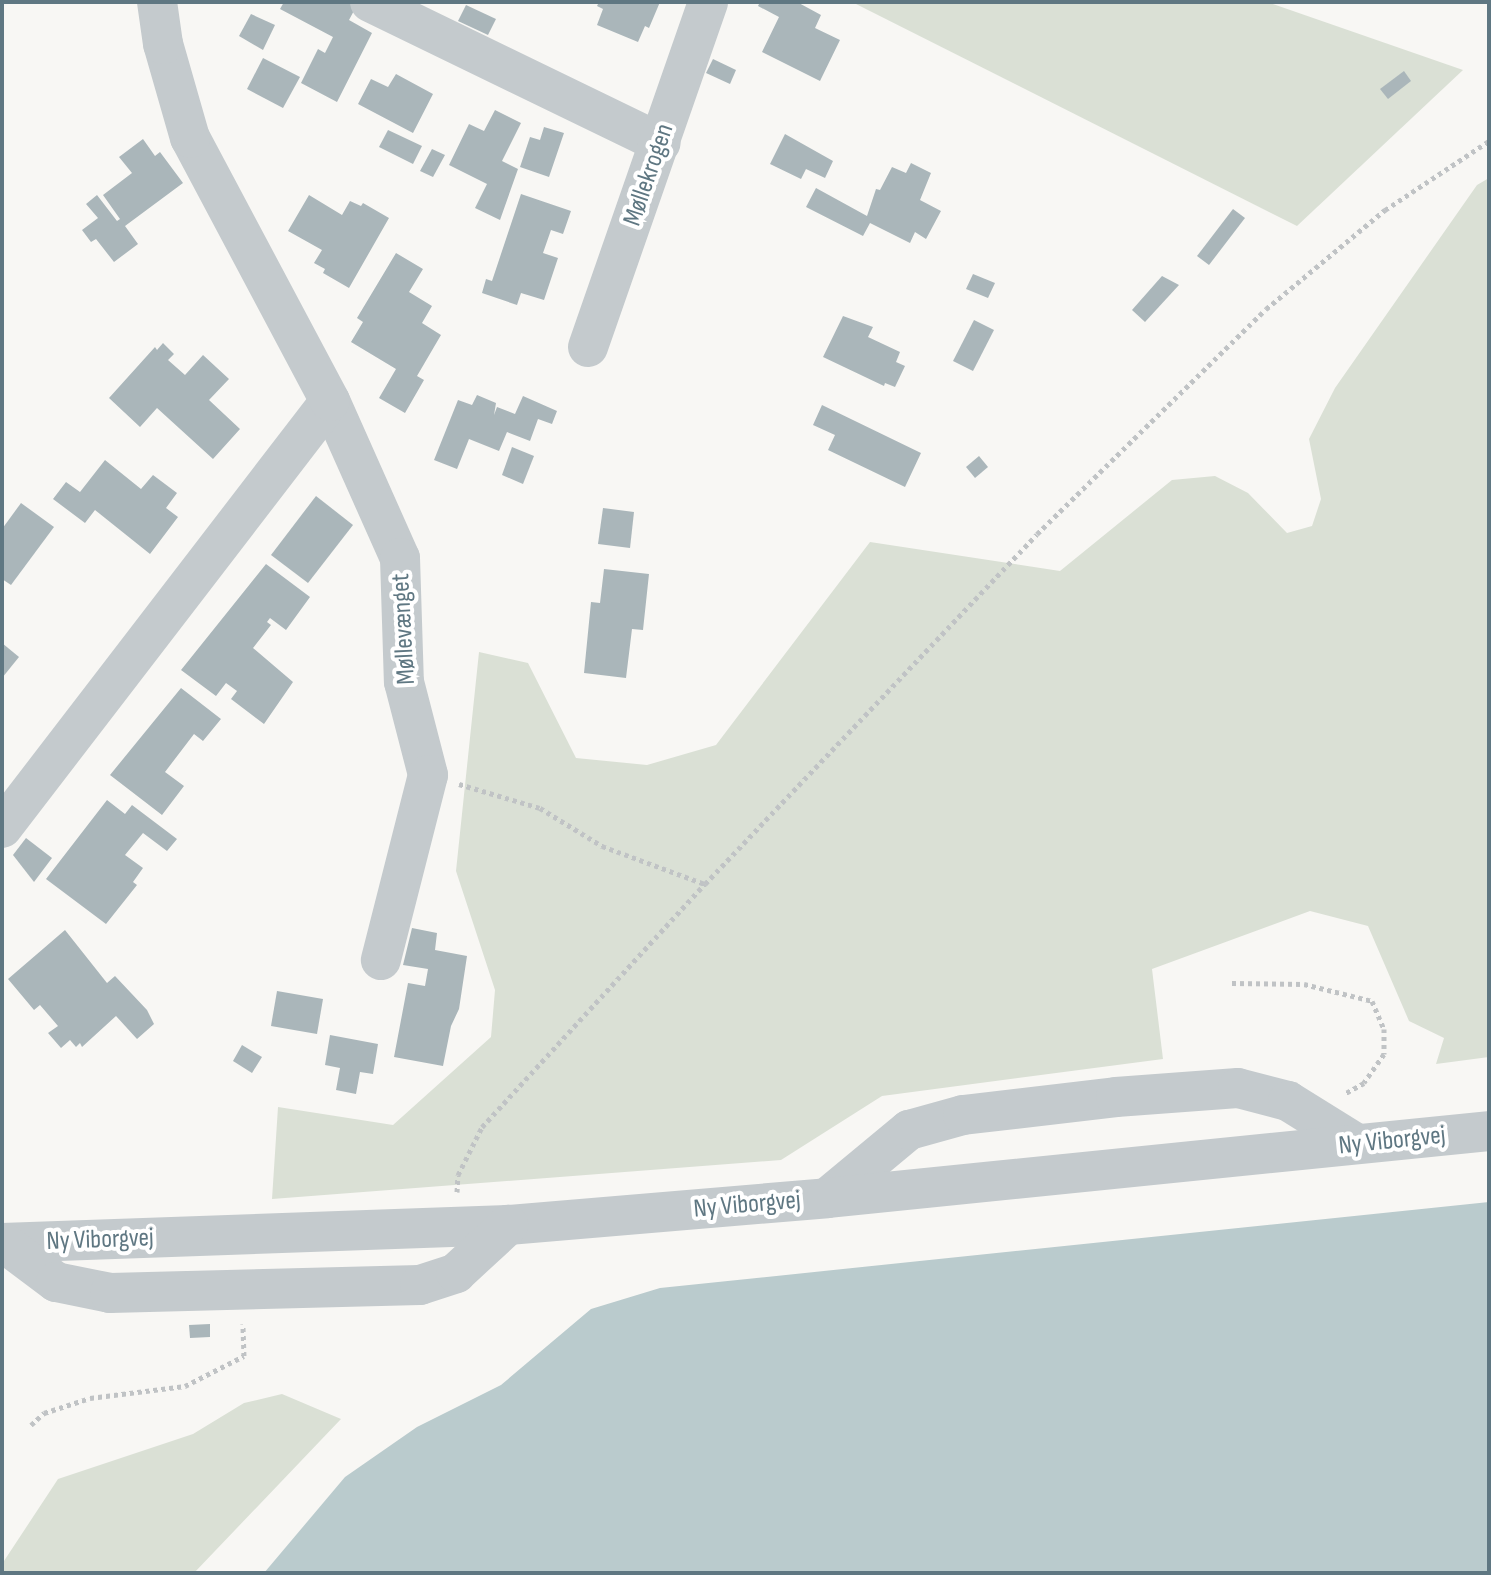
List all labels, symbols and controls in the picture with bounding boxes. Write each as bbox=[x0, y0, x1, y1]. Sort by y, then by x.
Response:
street label: Møllekrogen bbox=[617, 120, 681, 230]
street label: Møllevænget bbox=[386, 573, 422, 685]
street label: Ny Viborgvej bbox=[1337, 1120, 1447, 1162]
street label: Ny Viborgvej bbox=[692, 1185, 802, 1225]
street label: Ny Viborgvej bbox=[46, 1223, 154, 1257]

